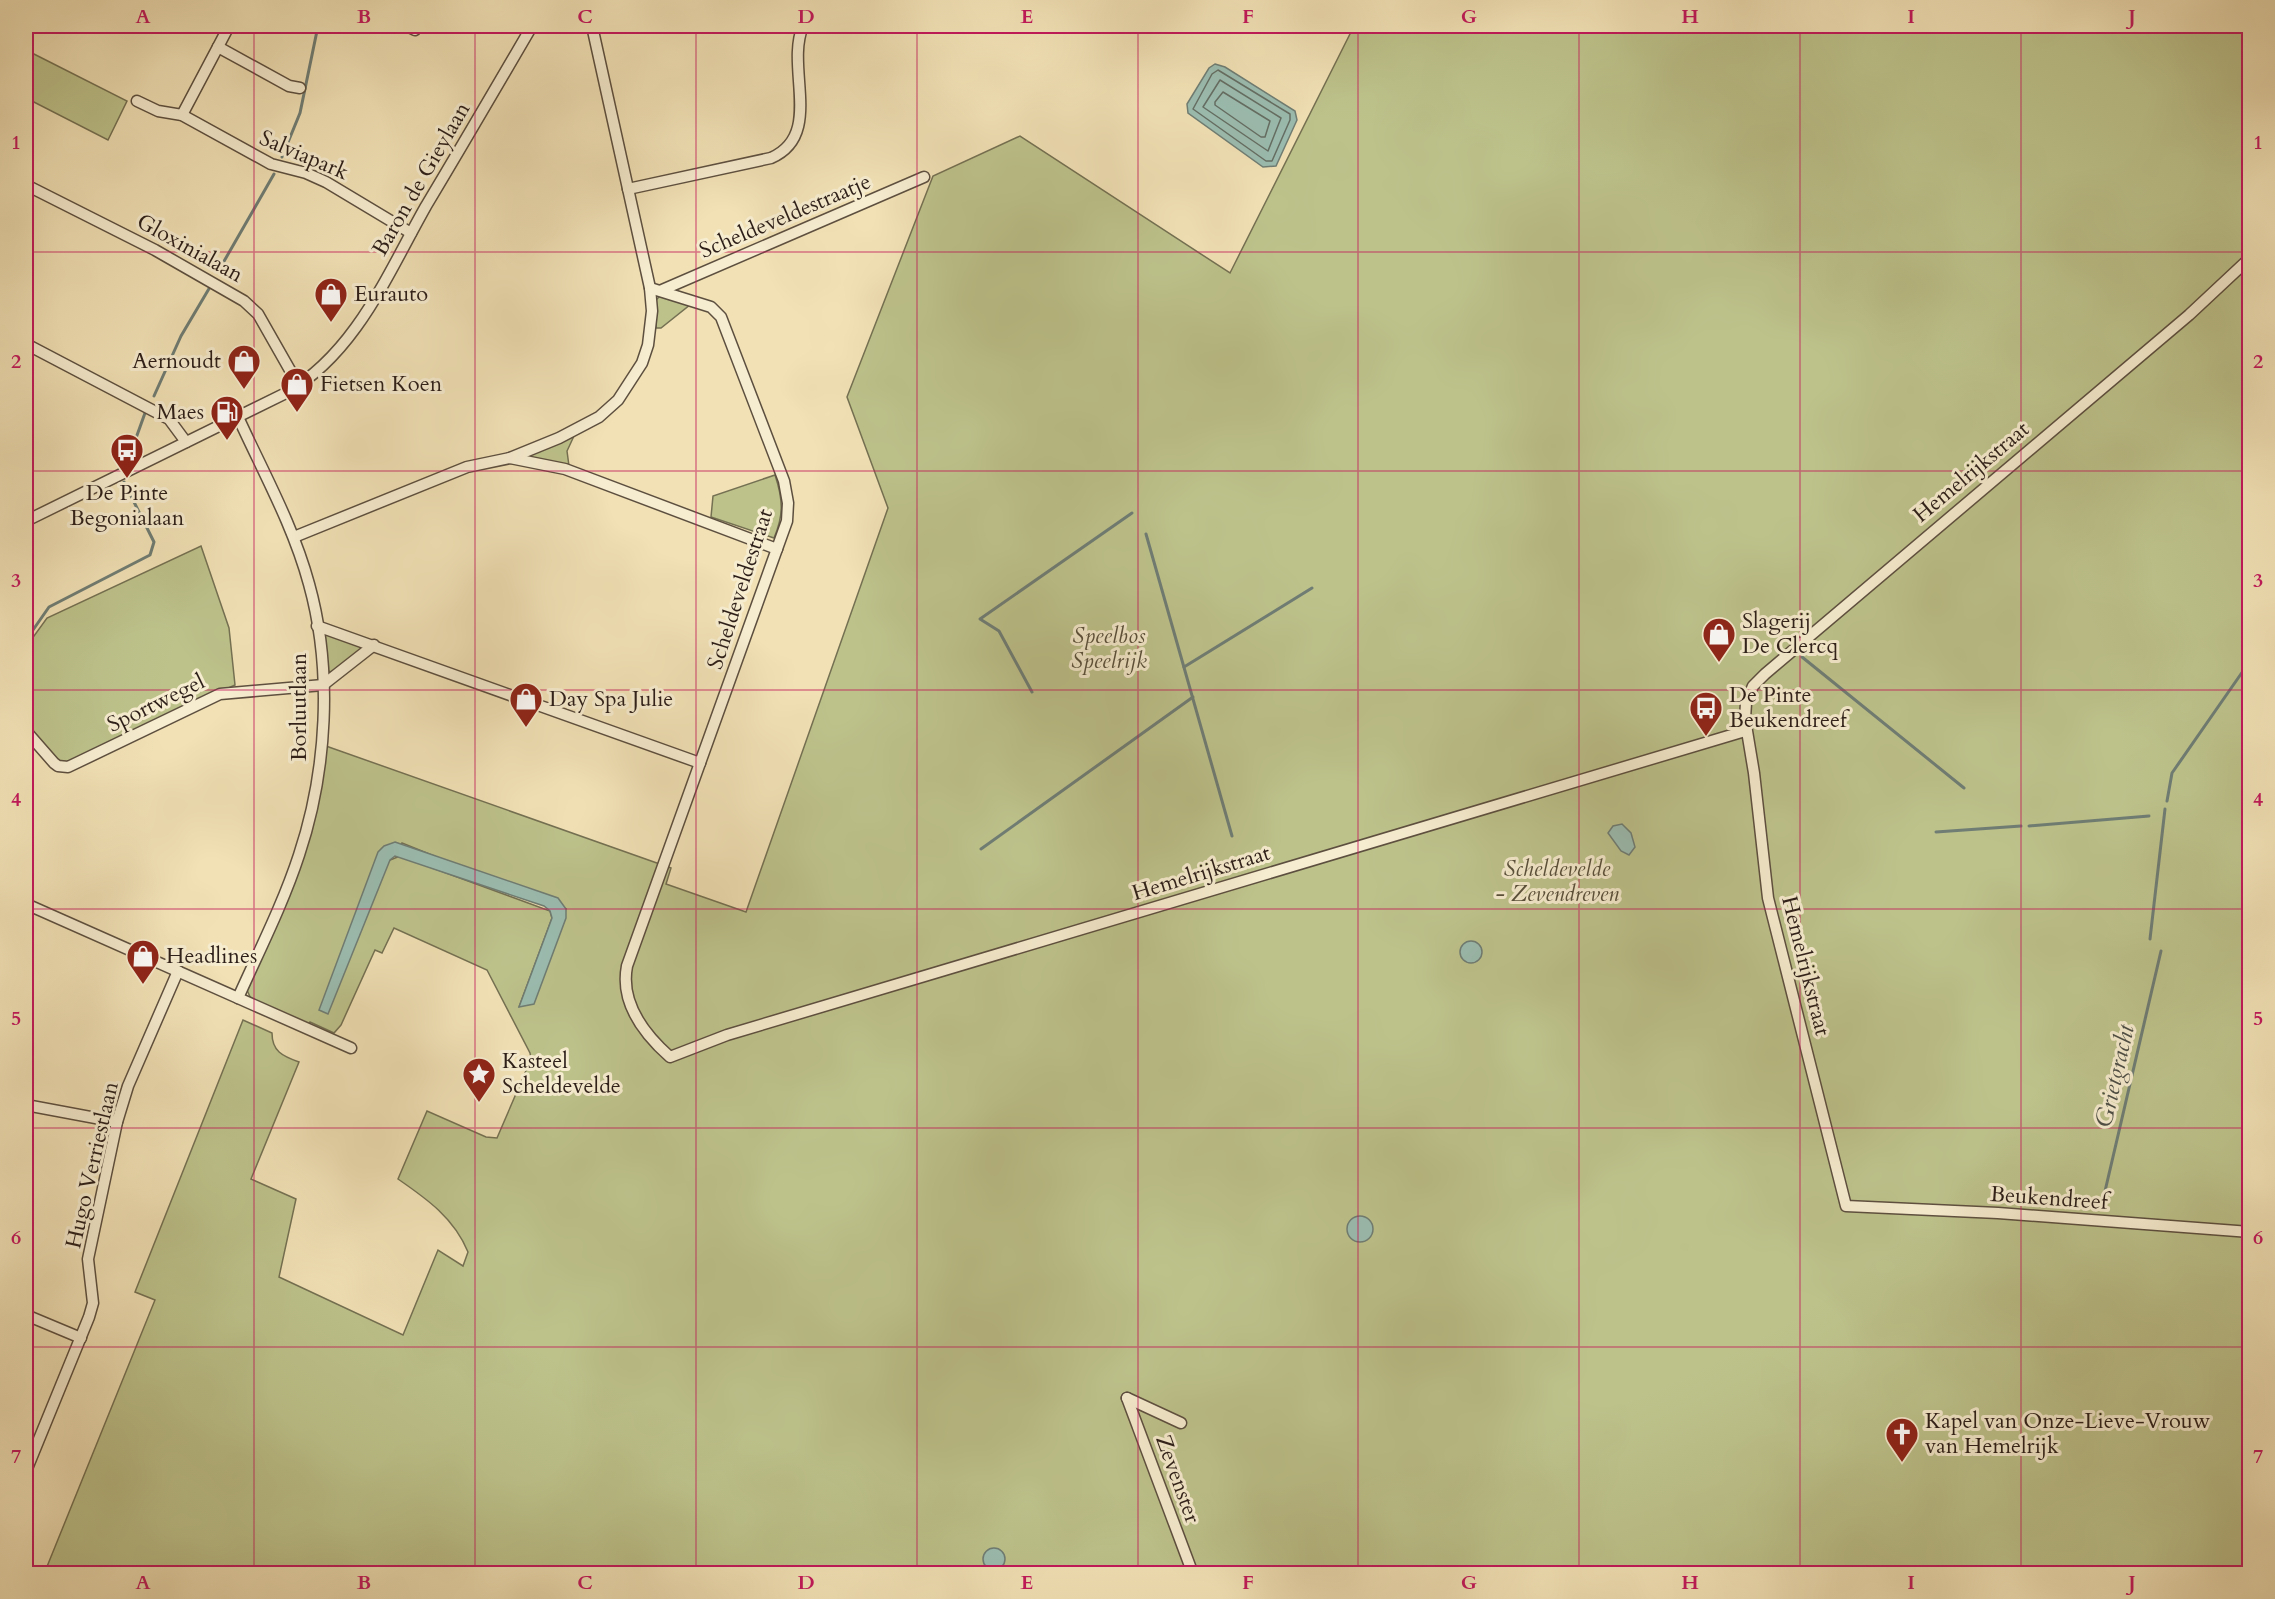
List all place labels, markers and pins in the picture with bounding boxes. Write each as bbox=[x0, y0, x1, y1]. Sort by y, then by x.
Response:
shop icon: Eurauto bbox=[313, 276, 349, 323]
place label: Eurauto bbox=[354, 279, 428, 309]
shop icon: Aernoudt bbox=[226, 343, 262, 390]
place label: Aernoudt bbox=[132, 346, 221, 376]
shop icon: Fietsen Koen bbox=[279, 366, 315, 413]
place label: Fietsen Koen bbox=[320, 369, 443, 399]
fuel station icon: Maes bbox=[209, 394, 245, 441]
place label: Maes bbox=[156, 397, 204, 427]
bus stop icon: De Pinte Begonialaan bbox=[109, 432, 145, 479]
place label: De Pinte Begonialaan bbox=[70, 478, 185, 533]
place label: Slagerij De Clercq bbox=[1742, 606, 1838, 661]
shop icon: Slagerij De Clercq bbox=[1701, 616, 1737, 663]
place label: De Pinte Beukendreef bbox=[1729, 680, 1850, 735]
shop icon: Day Spa Julie bbox=[508, 681, 544, 728]
place label: Day Spa Julie bbox=[549, 684, 673, 714]
bus stop icon: De Pinte Beukendreef bbox=[1688, 690, 1724, 737]
shop icon: Headlines bbox=[125, 938, 161, 985]
place label: Headlines bbox=[166, 941, 257, 971]
place label: Kasteel Scheldevelde bbox=[502, 1046, 621, 1101]
place icon: Kasteel Scheldevelde bbox=[461, 1056, 497, 1103]
place label: Kapel van Onze-Lieve-Vrouw van Hemelrijk bbox=[1925, 1406, 2211, 1461]
church icon: Kapel van Onze-Lieve-Vrouw van Hemelrijk bbox=[1884, 1416, 1920, 1463]

